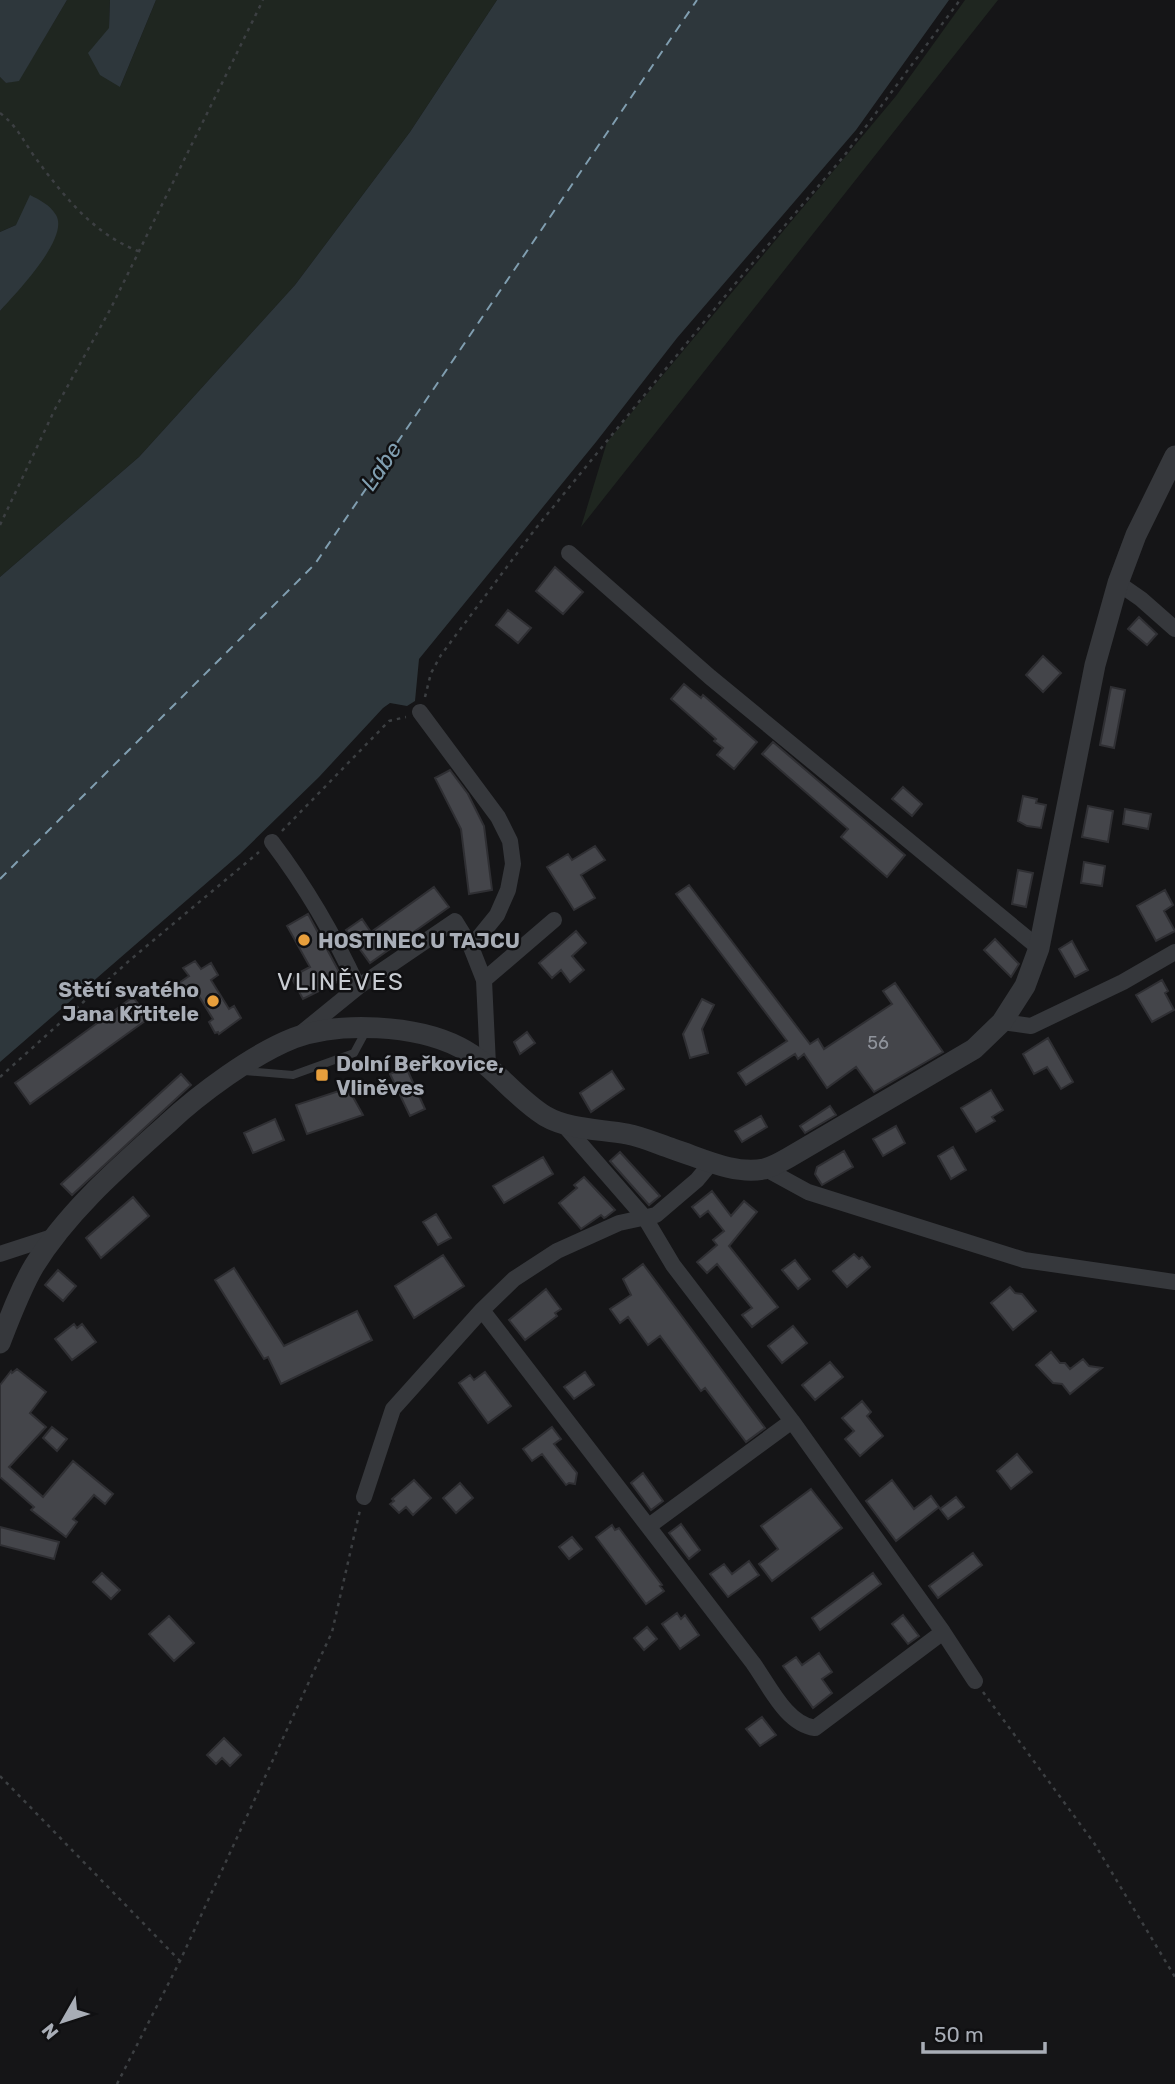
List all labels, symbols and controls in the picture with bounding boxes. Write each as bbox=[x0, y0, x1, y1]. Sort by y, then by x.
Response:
water label: Labe bbox=[355, 436, 407, 496]
place label: HOSTINEC U TAJCU bbox=[318, 928, 520, 953]
marker: HOSTINEC U TAJCU bbox=[296, 932, 312, 948]
district label: VLINĚVES bbox=[277, 968, 405, 996]
place label: Stětí svatého Jana Křtitele bbox=[58, 977, 199, 1026]
marker: Stětí svatého Jana Křtitele bbox=[205, 993, 221, 1009]
house number: 56 bbox=[867, 1032, 889, 1054]
place label: Dolní Beřkovice, Vliněves bbox=[336, 1051, 504, 1100]
marker: Dolní Beřkovice, Vliněves bbox=[314, 1067, 330, 1083]
north arrow bbox=[28, 1986, 98, 2056]
scale bar bbox=[923, 2010, 1046, 2054]
text: N bbox=[37, 2019, 63, 2044]
text: 50 m bbox=[934, 2022, 984, 2047]

